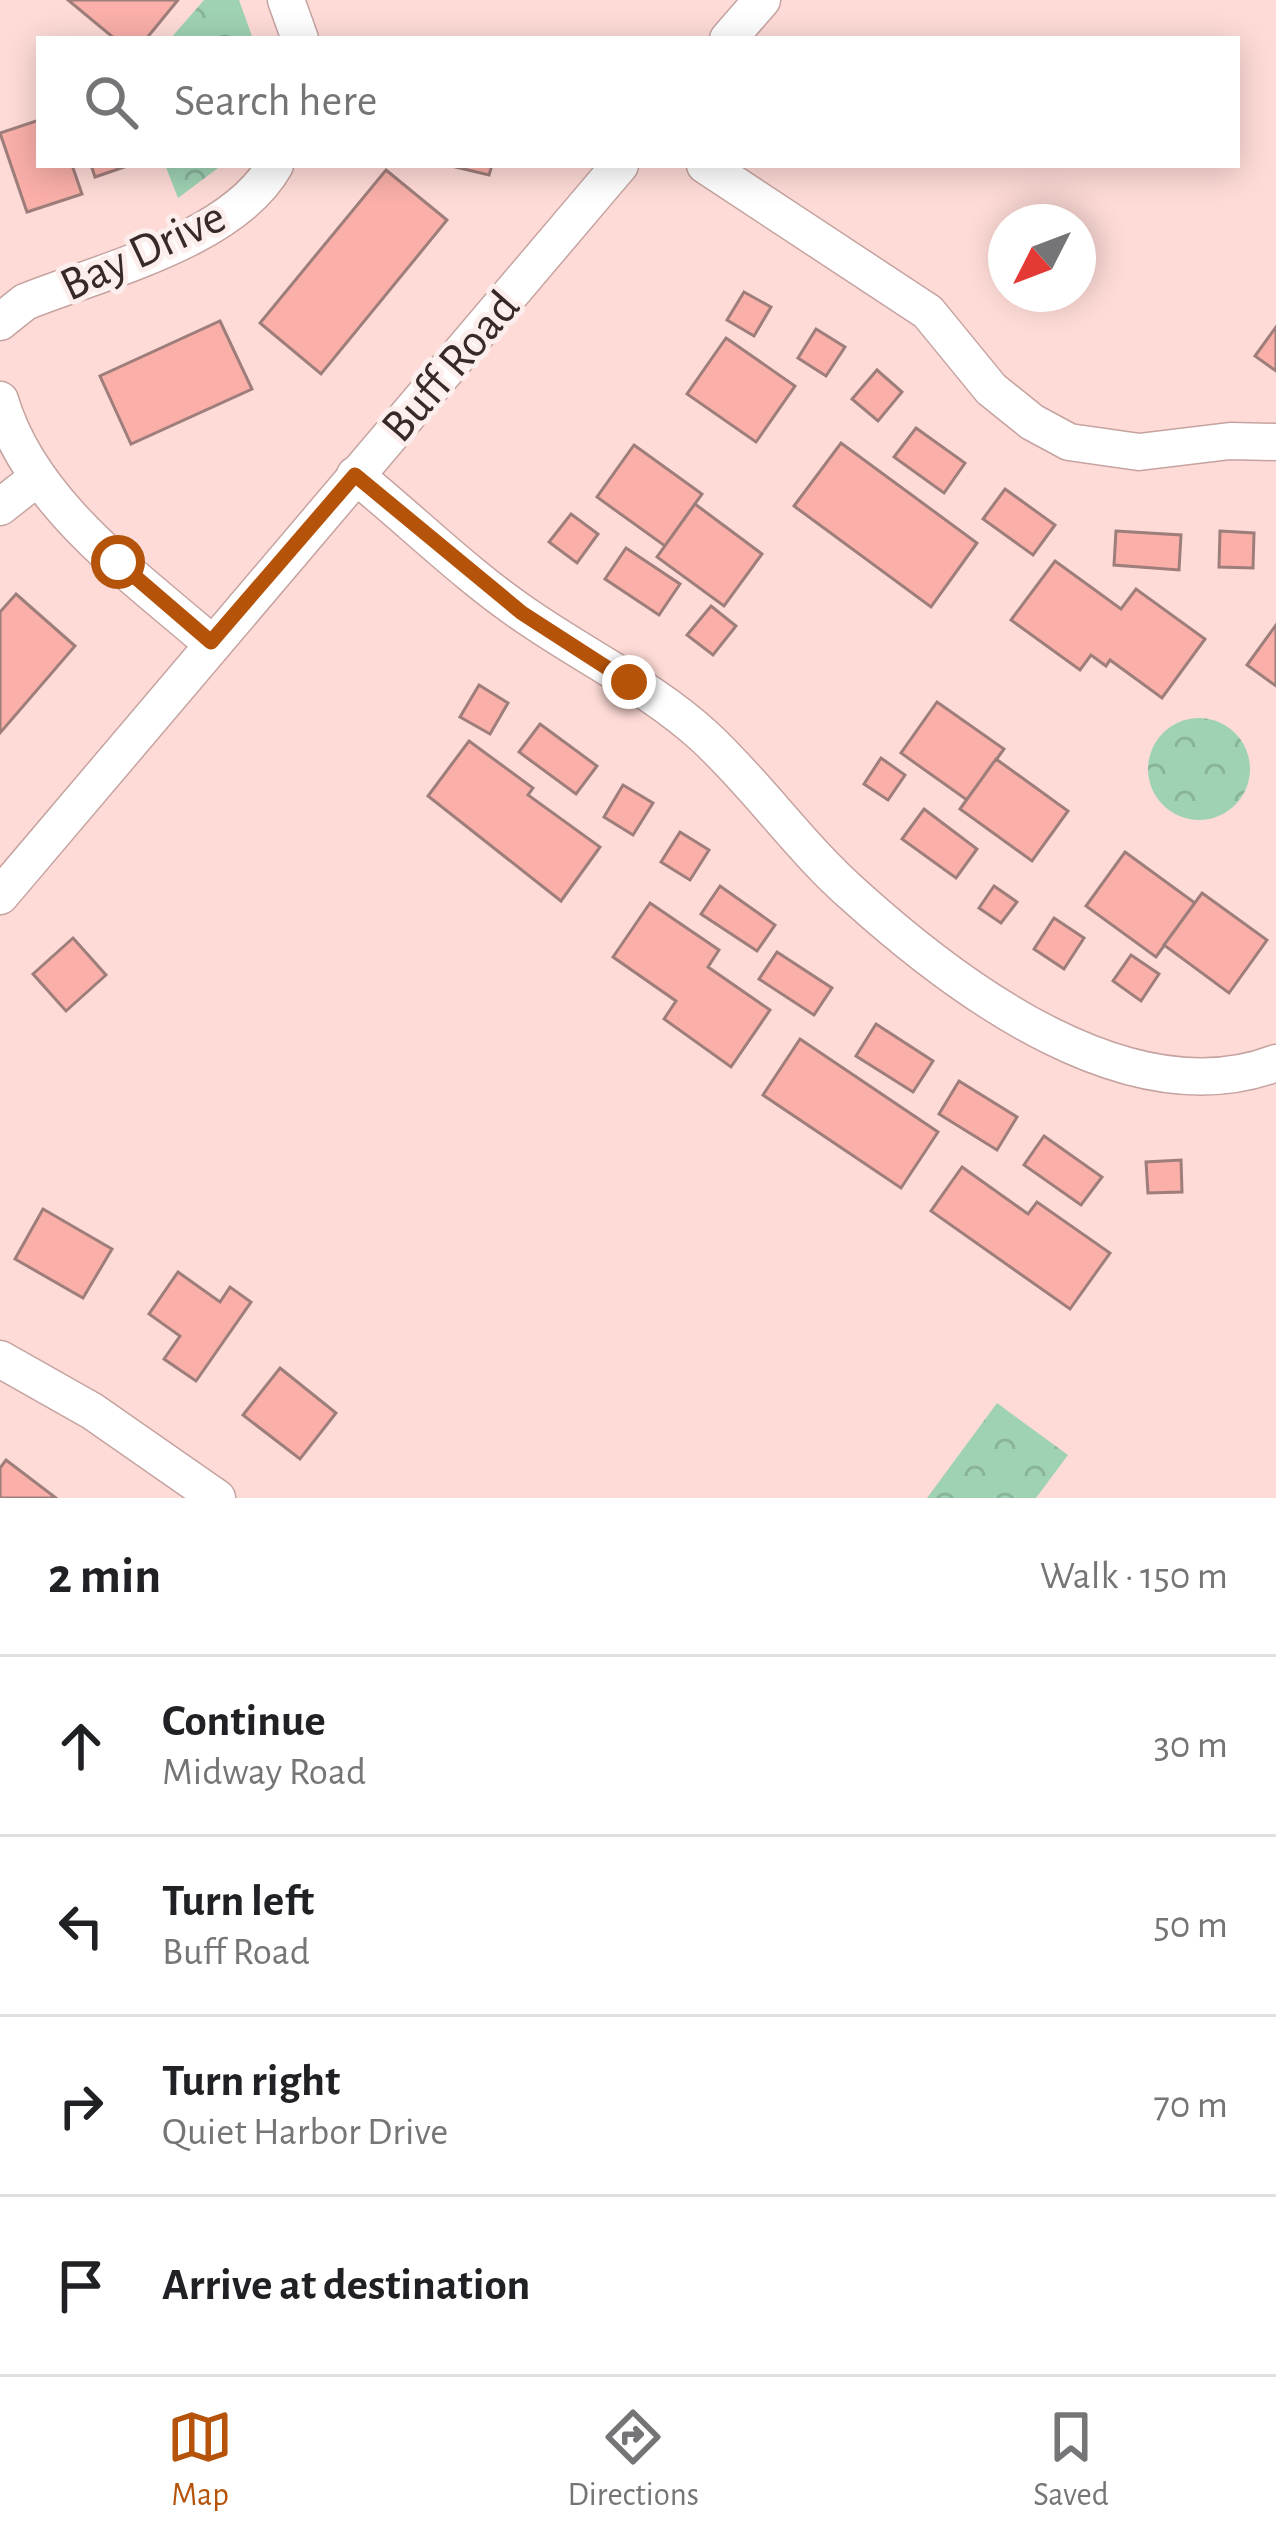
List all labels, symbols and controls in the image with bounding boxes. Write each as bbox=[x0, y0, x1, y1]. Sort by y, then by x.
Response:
search box bbox=[36, 36, 1240, 168]
icon: search bbox=[78, 69, 144, 135]
text: Search here bbox=[174, 79, 377, 124]
street label: Bay Drive bbox=[54, 193, 233, 311]
north arrow bbox=[988, 204, 1096, 312]
street label: Buff Road bbox=[373, 282, 529, 451]
route start bbox=[91, 535, 145, 589]
route end bbox=[602, 655, 656, 709]
text: 2 min bbox=[48, 1551, 161, 1602]
text: Walk · 150 m bbox=[1040, 1557, 1228, 1596]
text: Continue bbox=[162, 1699, 326, 1744]
icon: ahead bbox=[48, 1713, 114, 1779]
text: 30 m bbox=[1154, 1726, 1228, 1765]
text: Midway Road bbox=[162, 1753, 366, 1792]
text: Turn left bbox=[162, 1879, 314, 1924]
icon: left bbox=[48, 1893, 114, 1959]
text: 50 m bbox=[1153, 1906, 1228, 1945]
text: Buff Road bbox=[162, 1933, 310, 1972]
text: Turn right bbox=[162, 2059, 340, 2104]
icon: right bbox=[48, 2073, 114, 2139]
text: 70 m bbox=[1154, 2086, 1228, 2125]
text: Quiet Harbor Drive bbox=[162, 2113, 448, 2152]
icon: arrive bbox=[48, 2253, 114, 2319]
text: Arrive at destination bbox=[162, 2263, 530, 2308]
tab: Map bbox=[167, 2404, 233, 2516]
tab: Directions bbox=[567, 2404, 699, 2516]
tab: Saved bbox=[1033, 2404, 1109, 2516]

